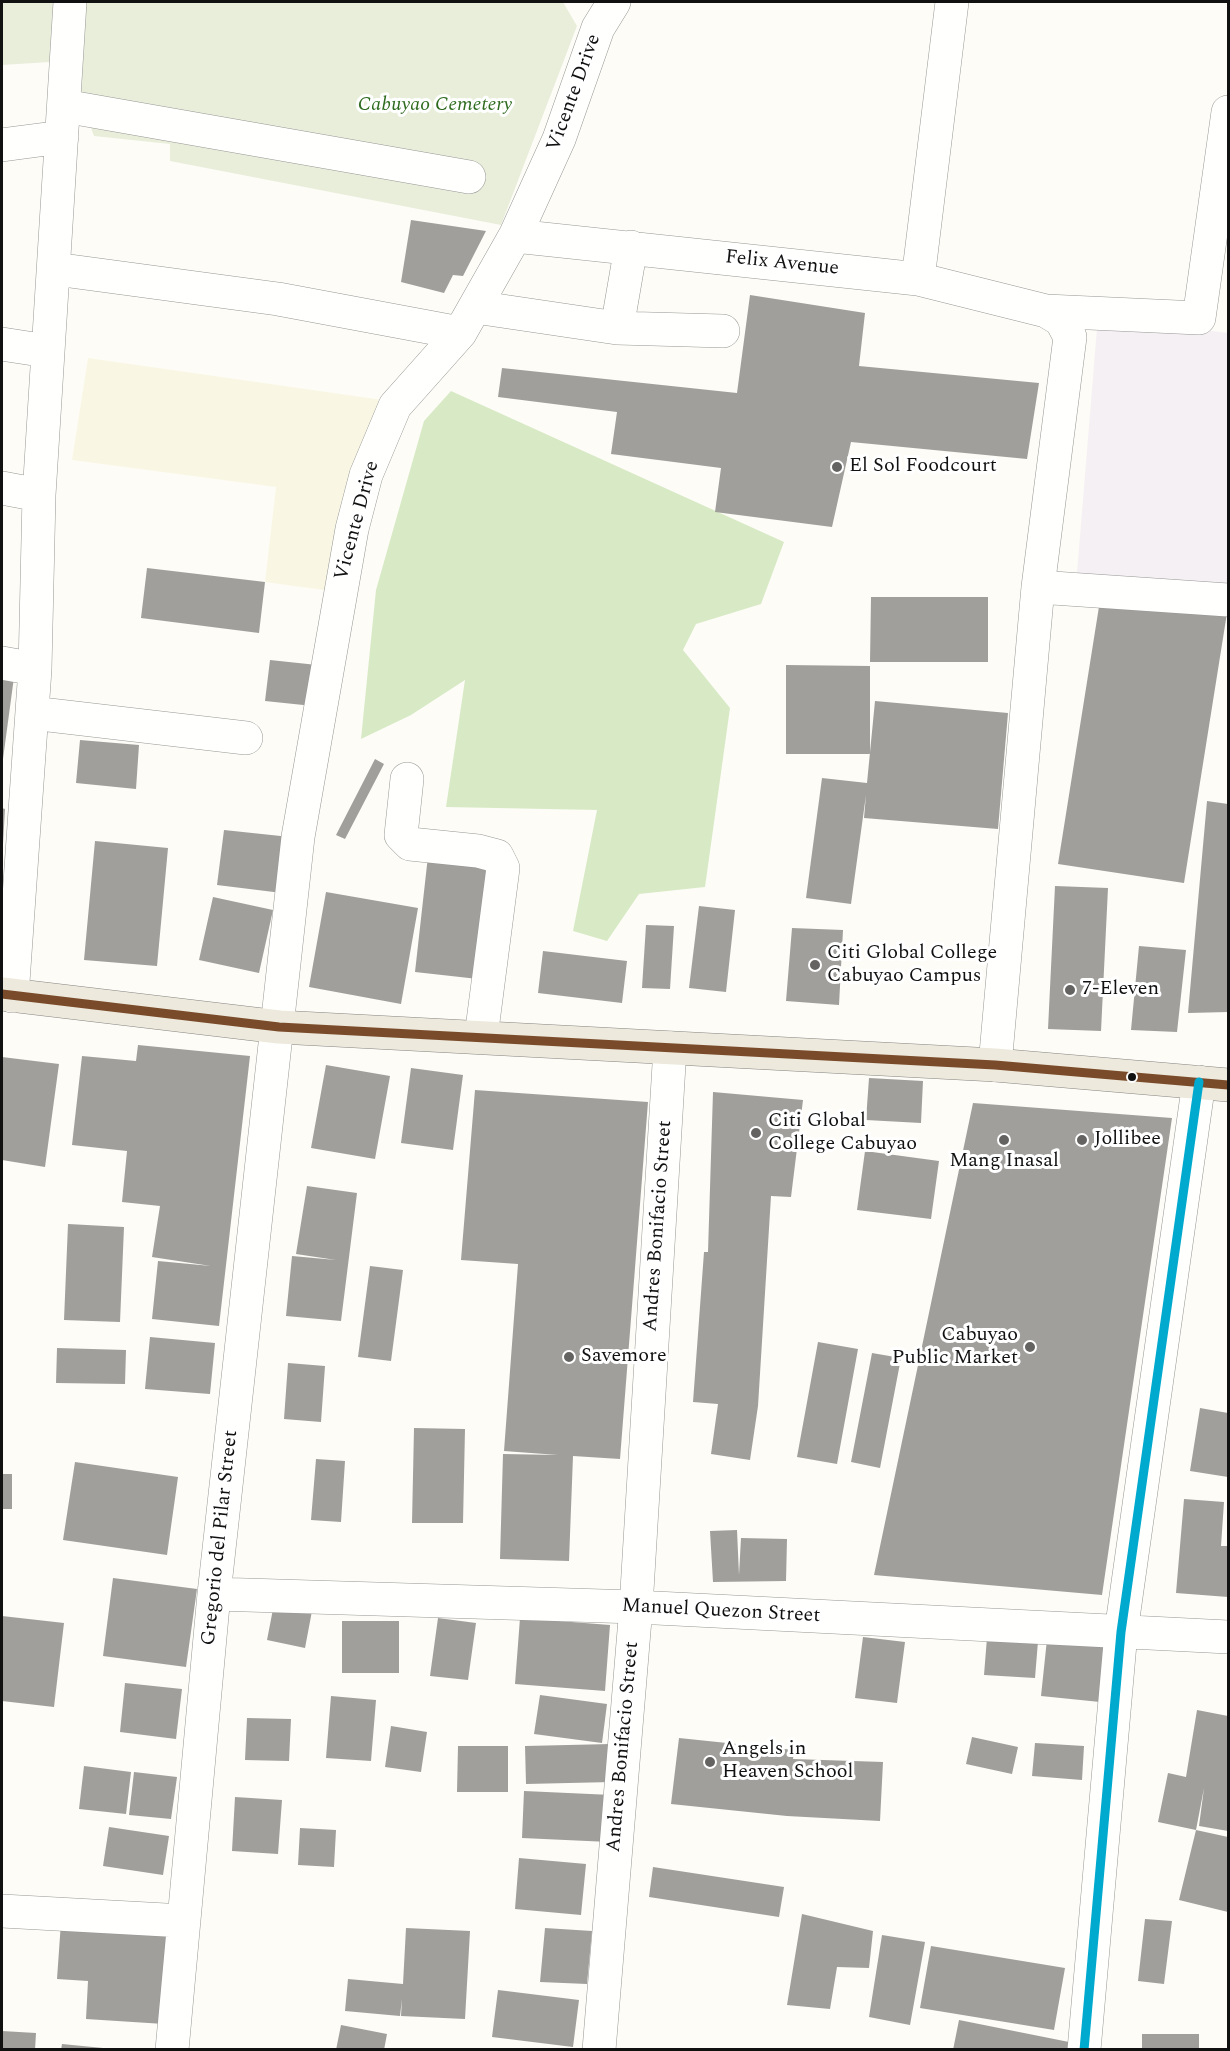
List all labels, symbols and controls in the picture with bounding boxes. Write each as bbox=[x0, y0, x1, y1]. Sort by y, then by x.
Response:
street label: Vicente Drive bbox=[543, 31, 607, 155]
park label: Cabuyao Cemetery bbox=[358, 94, 512, 118]
street label: Felix Avenue bbox=[724, 246, 840, 282]
place label: El Sol Foodcourt bbox=[849, 455, 997, 479]
street label: Vicente Drive bbox=[331, 459, 385, 583]
marker: El Sol Foodcourt bbox=[830, 460, 844, 474]
place label: Citi Global College Cabuyao Campus bbox=[827, 942, 997, 989]
marker: Citi Global College Cabuyao Campus bbox=[808, 958, 822, 972]
place label: 7-Eleven bbox=[1082, 978, 1159, 1002]
marker: 7-Eleven bbox=[1063, 983, 1077, 997]
unlabelled marker bbox=[1126, 1071, 1138, 1083]
place label: Citi Global College Cabuyao bbox=[768, 1110, 917, 1157]
street label: Andres Bonifacio Street bbox=[640, 1120, 678, 1332]
marker: Citi Global College Cabuyao bbox=[749, 1126, 763, 1140]
place label: Jollibee bbox=[1094, 1128, 1161, 1152]
marker: Mang Inasal bbox=[997, 1133, 1011, 1147]
marker: Jollibee bbox=[1075, 1133, 1089, 1147]
place label: Mang Inasal bbox=[949, 1150, 1059, 1174]
place label: Cabuyao Public Market bbox=[892, 1324, 1018, 1371]
marker: Cabuyao Public Market bbox=[1023, 1340, 1037, 1354]
place label: Savemore bbox=[581, 1345, 667, 1369]
marker: Savemore bbox=[562, 1350, 576, 1364]
street label: Gregorio del Pilar Street bbox=[198, 1429, 244, 1647]
street label: Manuel Quezon Street bbox=[621, 1595, 821, 1629]
street label: Andres Bonifacio Street bbox=[603, 1640, 645, 1854]
place label: Angels in Heaven School bbox=[722, 1738, 853, 1785]
marker: Angels in Heaven School bbox=[703, 1755, 717, 1769]

